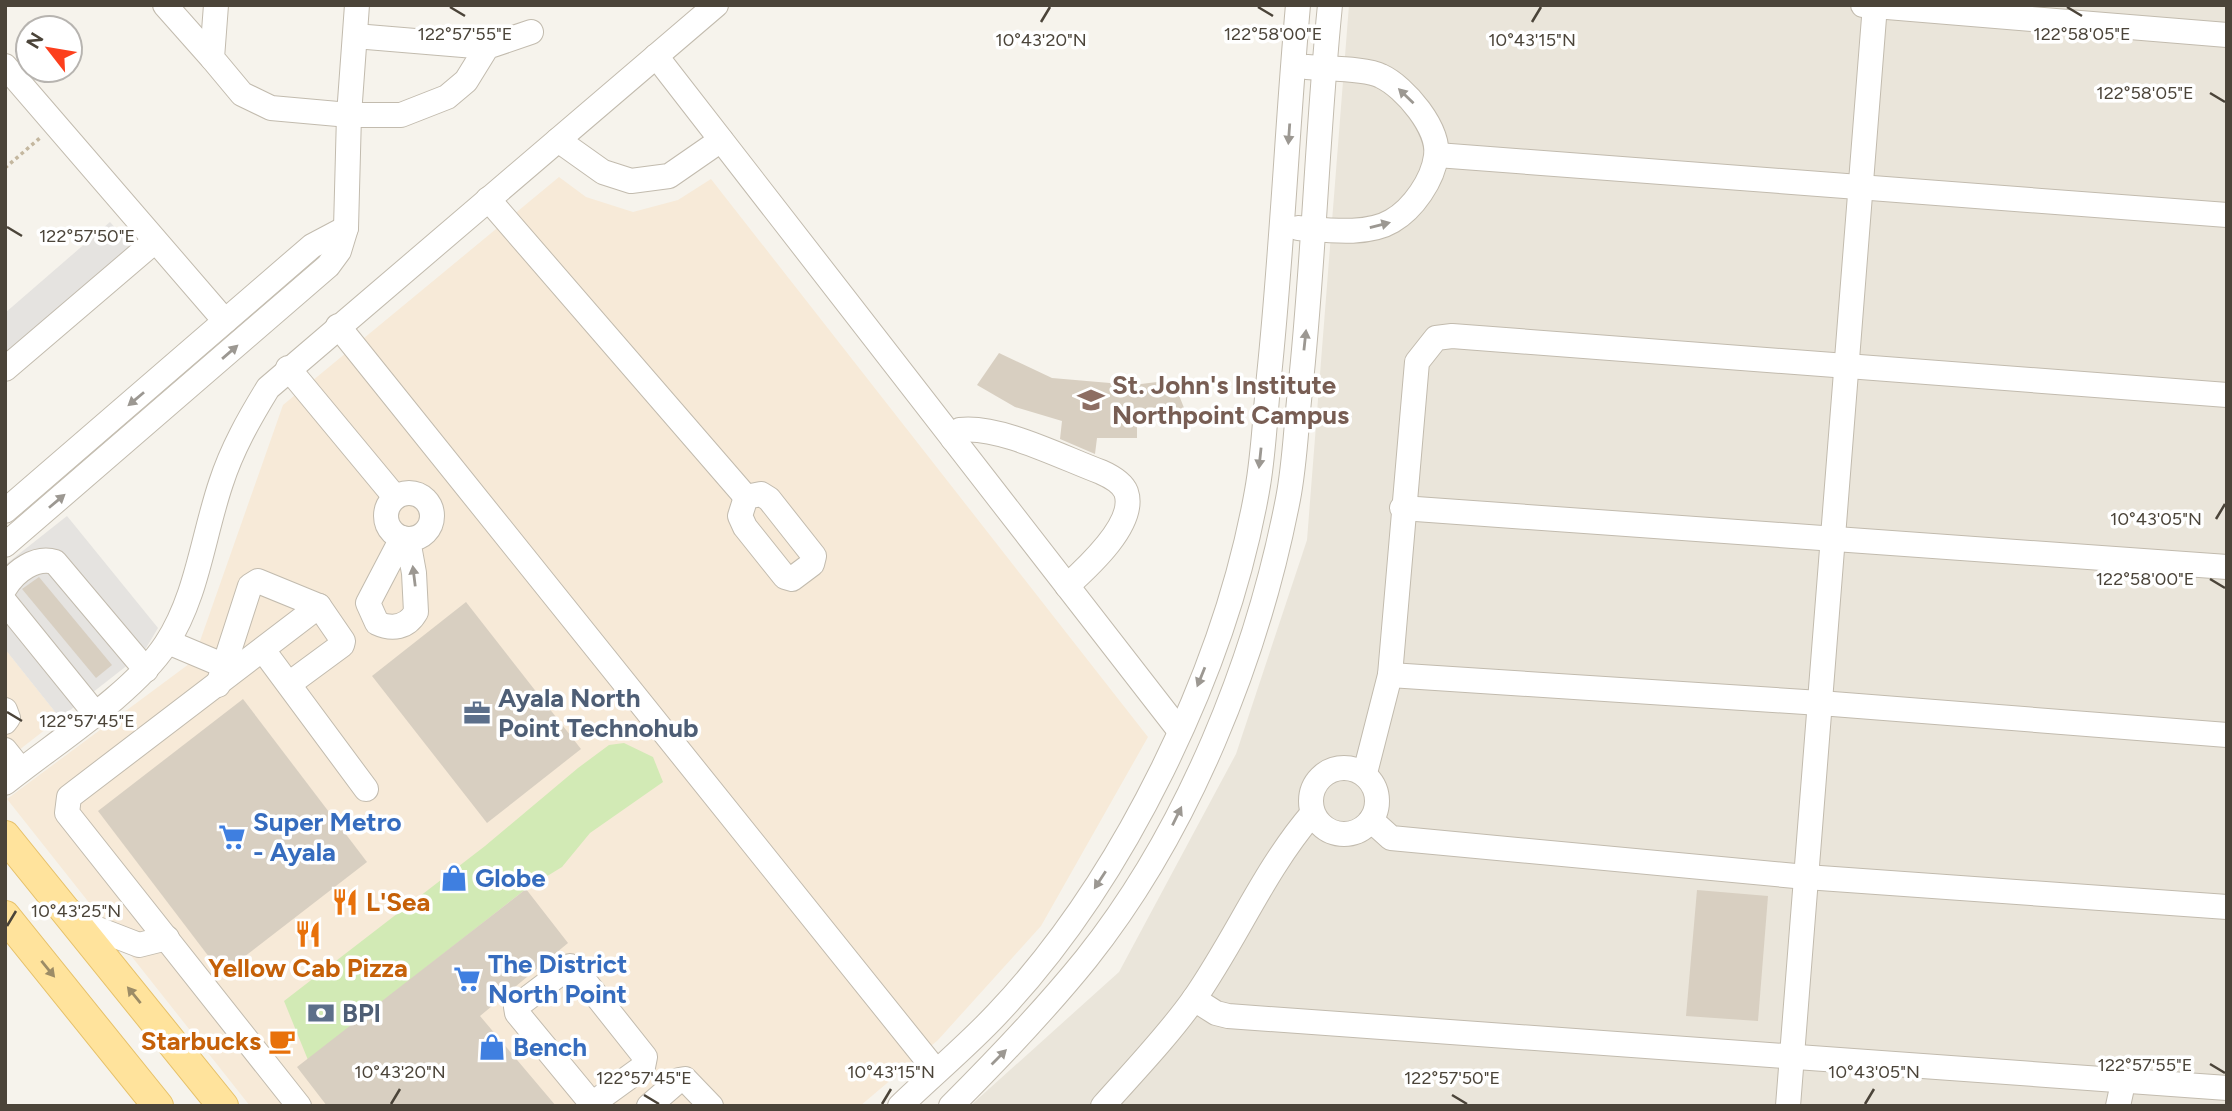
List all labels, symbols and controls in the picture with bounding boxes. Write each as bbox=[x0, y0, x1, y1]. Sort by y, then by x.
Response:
north arrow bbox=[14, 14, 84, 84]
text: 122°57'55"E bbox=[418, 23, 512, 45]
text: 122°58'00"E bbox=[1224, 23, 1322, 45]
text: 122°58'05"E bbox=[2033, 23, 2131, 45]
text: N bbox=[21, 28, 48, 53]
text: 10°43'20"N bbox=[995, 29, 1087, 51]
text: 10°43'15"N bbox=[1488, 29, 1576, 51]
text: 122°58'05"E bbox=[2096, 82, 2194, 104]
one-way arrow bbox=[1397, 87, 1414, 104]
one-way arrow bbox=[1283, 123, 1294, 145]
one-way arrow bbox=[1369, 219, 1391, 230]
text: 122°57'50"E bbox=[39, 225, 135, 247]
one-way arrow bbox=[1300, 329, 1311, 351]
one-way arrow bbox=[221, 345, 238, 361]
place label: St. John's Institute Northpoint Campus bbox=[1112, 369, 1349, 431]
school or university icon: St. John's Institute Northpoint Campus bbox=[1076, 385, 1106, 415]
one-way arrow bbox=[128, 391, 145, 406]
one-way arrow bbox=[1255, 448, 1266, 470]
one-way arrow bbox=[49, 494, 66, 509]
text: 10°43'05"N bbox=[2110, 508, 2202, 530]
one-way arrow bbox=[409, 565, 420, 587]
text: 122°58'00"E bbox=[2096, 568, 2194, 590]
one-way arrow bbox=[1195, 667, 1207, 687]
place label: Ayala North Point Technohub bbox=[498, 682, 699, 744]
office icon: Ayala North Point Technohub bbox=[462, 698, 492, 728]
text: 122°57'45"E bbox=[39, 710, 135, 732]
place label: Super Metro - Ayala bbox=[253, 806, 402, 868]
one-way arrow bbox=[1172, 806, 1183, 826]
supermarket icon: Super Metro - Ayala bbox=[217, 822, 247, 852]
place label: Globe bbox=[475, 862, 546, 894]
shop icon: Globe bbox=[439, 863, 469, 893]
one-way arrow bbox=[1093, 870, 1106, 890]
place label: L'Sea bbox=[366, 886, 430, 918]
restaurant icon: L'Sea bbox=[330, 887, 360, 917]
text: 10°43'25"N bbox=[31, 900, 121, 922]
restaurant icon: Yellow Cab Pizza bbox=[293, 919, 323, 949]
place label: The District North Point bbox=[488, 948, 628, 1010]
place label: Yellow Cab Pizza bbox=[208, 952, 408, 984]
one-way arrow bbox=[40, 960, 55, 977]
supermarket icon: The District North Point bbox=[452, 964, 482, 994]
one-way arrow bbox=[126, 987, 141, 1005]
place label: BPI bbox=[342, 997, 381, 1029]
bank icon: BPI bbox=[306, 998, 336, 1028]
place label: Starbucks bbox=[141, 1025, 261, 1057]
cafe icon: Starbucks bbox=[267, 1026, 297, 1056]
place label: Bench bbox=[513, 1031, 587, 1063]
shop icon: Bench bbox=[477, 1032, 507, 1062]
one-way arrow bbox=[990, 1050, 1007, 1066]
text: 122°57'55"E bbox=[2098, 1054, 2192, 1076]
text: 10°43'20"N bbox=[354, 1061, 446, 1083]
text: 10°43'15"N bbox=[847, 1061, 935, 1083]
text: 10°43'05"N bbox=[1828, 1061, 1920, 1083]
text: 122°57'45"E bbox=[596, 1067, 692, 1089]
text: 122°57'50"E bbox=[1404, 1067, 1500, 1089]

